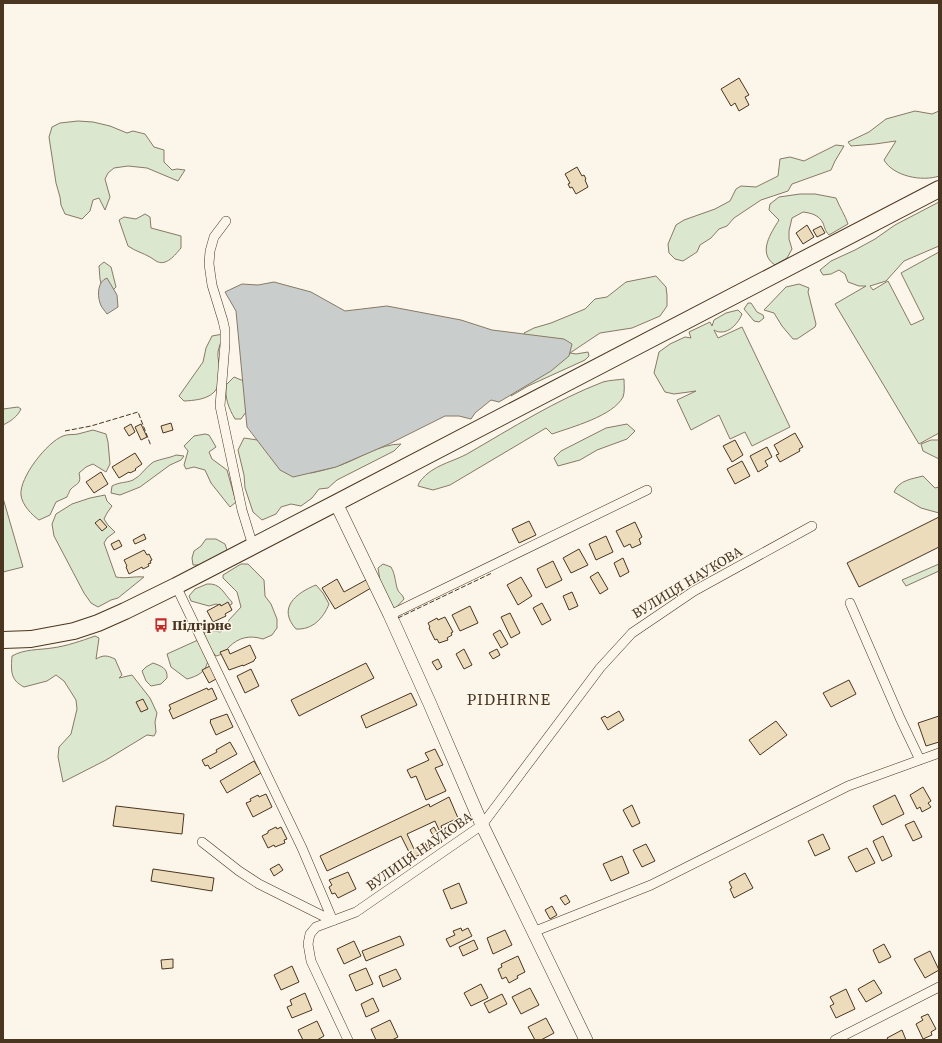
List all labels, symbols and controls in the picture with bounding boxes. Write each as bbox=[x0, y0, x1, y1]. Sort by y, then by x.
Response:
street label: ВУЛИЦЯ НАУКОВА bbox=[628, 541, 747, 623]
place label: Підгірне bbox=[172, 615, 231, 635]
bus stop icon: Підгірне bbox=[153, 617, 169, 633]
district label: PIDHIRNE bbox=[467, 688, 551, 710]
street label: ВУЛИЦЯ НАУКОВА bbox=[362, 806, 477, 895]

